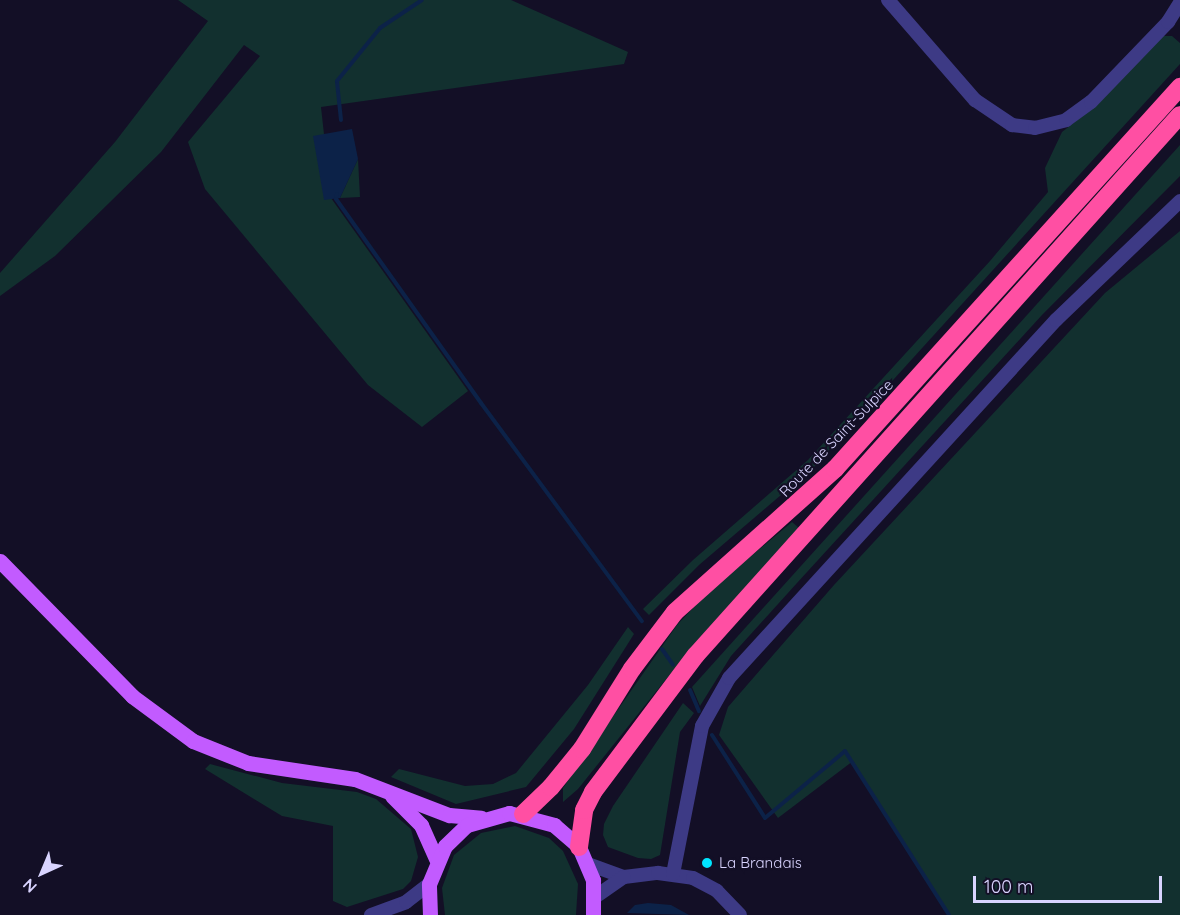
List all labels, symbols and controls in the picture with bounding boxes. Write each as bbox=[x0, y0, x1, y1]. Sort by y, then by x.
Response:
street label: Route de Saint-Sulpice bbox=[775, 376, 897, 500]
north arrow bbox=[12, 843, 72, 903]
place label: La Brandais bbox=[719, 854, 802, 872]
marker: La Brandais bbox=[700, 856, 714, 870]
scale bar bbox=[976, 864, 1165, 902]
text: N bbox=[18, 875, 41, 897]
text: 100 m bbox=[984, 875, 1033, 898]

